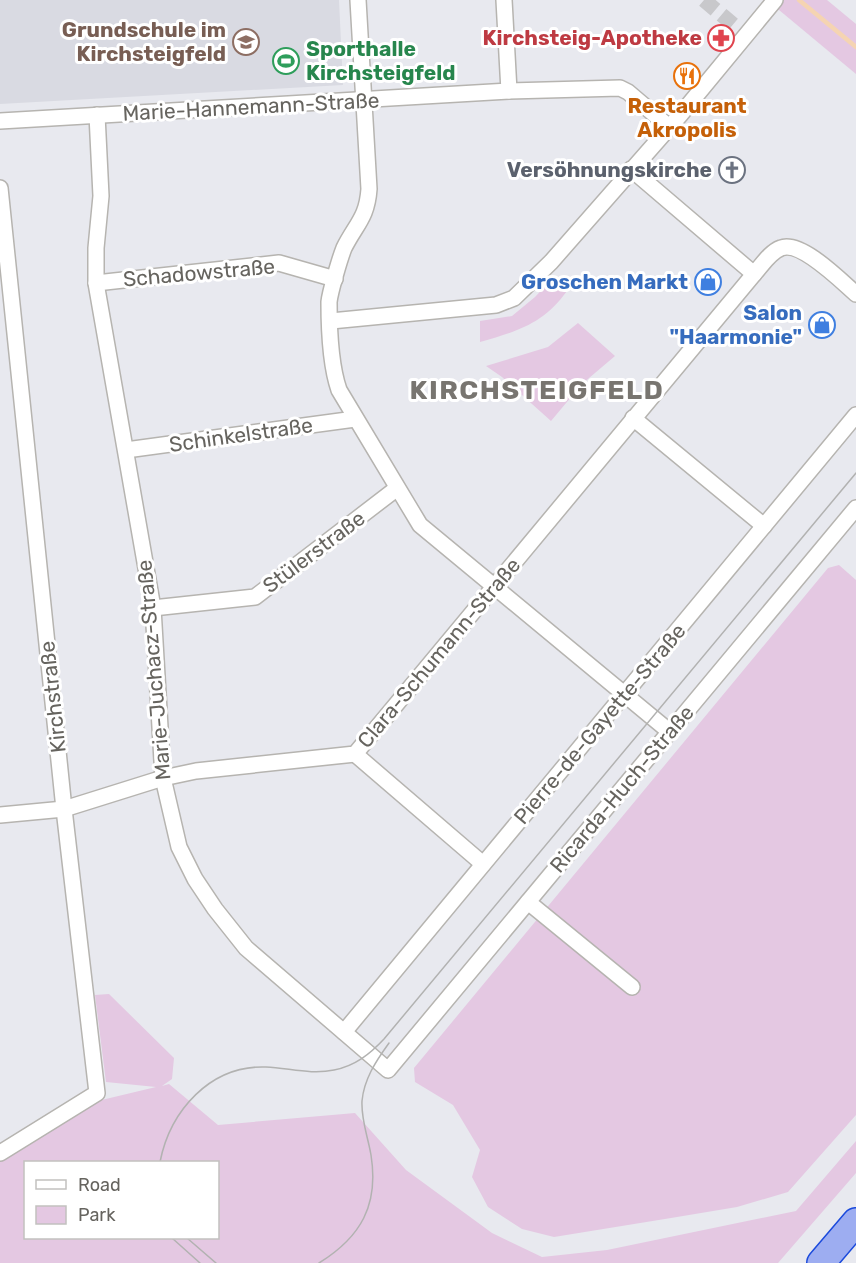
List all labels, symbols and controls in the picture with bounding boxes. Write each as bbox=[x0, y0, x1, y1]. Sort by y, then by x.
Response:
place label: Grundschule im Kirchsteigfeld bbox=[62, 17, 226, 66]
pharmacy icon: Kirchsteig-Apotheke bbox=[706, 23, 736, 53]
place label: Kirchsteig-Apotheke bbox=[483, 25, 702, 50]
school or university icon: Grundschule im Kirchsteigfeld bbox=[231, 27, 261, 57]
place label: Sporthalle Kirchsteigfeld bbox=[306, 36, 455, 85]
sports icon: Sporthalle Kirchsteigfeld bbox=[271, 46, 301, 76]
restaurant icon: Restaurant Akropolis bbox=[672, 61, 702, 91]
street label: Marie-Hannemann-Straße bbox=[122, 87, 380, 126]
place label: Restaurant Akropolis bbox=[627, 93, 747, 142]
church icon: Versöhnungskirche bbox=[717, 155, 747, 185]
place label: Versöhnungskirche bbox=[507, 157, 712, 182]
street label: Schadowstraße bbox=[122, 253, 276, 292]
shop icon: Groschen Markt bbox=[693, 267, 723, 297]
place label: Groschen Markt bbox=[521, 269, 688, 294]
place label: Salon "Haarmonie" bbox=[670, 300, 802, 349]
shop icon: Salon "Haarmonie" bbox=[807, 310, 837, 340]
district label: KIRCHSTEIGFELD bbox=[410, 374, 664, 406]
street label: Schinkelstraße bbox=[167, 412, 314, 457]
street label: Stülerstraße bbox=[258, 505, 370, 598]
street label: Clara-Schumann-Straße bbox=[352, 553, 525, 753]
street label: Marie-Juchacz-Straße bbox=[131, 559, 176, 781]
street label: Pierre-de-Gayette-Straße bbox=[508, 618, 691, 829]
street label: Kirchstraße bbox=[34, 640, 71, 754]
street label: Ricarda-Huch-Straße bbox=[544, 700, 699, 877]
legend bbox=[24, 1161, 219, 1239]
text: Road bbox=[78, 1174, 121, 1196]
text: Park bbox=[78, 1204, 116, 1226]

